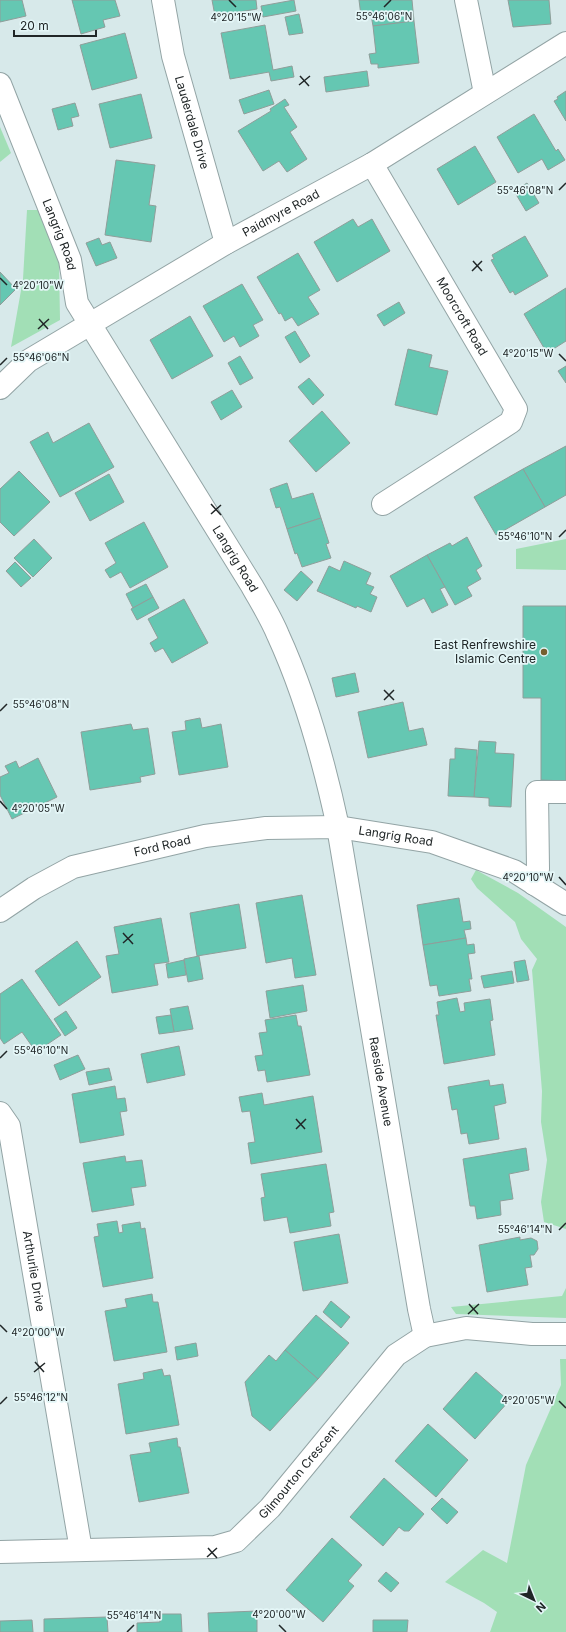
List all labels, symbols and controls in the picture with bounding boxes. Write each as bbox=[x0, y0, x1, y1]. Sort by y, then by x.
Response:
text: 55°46'06"N bbox=[356, 10, 412, 22]
text: 4°20'15"W bbox=[211, 11, 262, 23]
scale bar bbox=[14, 12, 96, 38]
text: 20 m bbox=[20, 18, 49, 33]
street label: Lauderdale Drive bbox=[172, 74, 213, 171]
text: 55°46'08"N bbox=[497, 184, 553, 196]
street label: Paidmyre Road bbox=[240, 186, 322, 240]
street label: Langrig Road bbox=[39, 197, 80, 271]
street label: Moorcroft Road bbox=[433, 274, 491, 358]
text: 4°20'10"W bbox=[12, 279, 64, 291]
text: 4°20'15"W bbox=[503, 347, 554, 359]
text: 55°46'06"N bbox=[13, 351, 69, 363]
street label: Langrig Road bbox=[210, 523, 262, 595]
text: 55°46'10"N bbox=[498, 530, 552, 542]
place label: East Renfrewshire Islamic Centre bbox=[434, 637, 536, 666]
marker: East Renfrewshire Islamic Centre bbox=[539, 647, 549, 657]
text: 55°46'08"N bbox=[13, 698, 69, 710]
text: 4°20'05"W bbox=[11, 802, 65, 814]
street label: Langrig Road bbox=[358, 822, 434, 849]
street label: Ford Road bbox=[132, 832, 192, 859]
text: 4°20'10"W bbox=[502, 871, 554, 883]
street label: Raeside Avenue bbox=[366, 1036, 396, 1127]
text: 55°46'10"N bbox=[14, 1044, 68, 1056]
text: 55°46'14"N bbox=[498, 1223, 552, 1235]
street label: Arthurlie Drive bbox=[20, 1229, 48, 1313]
text: 4°20'00"W bbox=[11, 1326, 65, 1338]
text: 55°46'12"N bbox=[14, 1391, 68, 1403]
text: 4°20'05"W bbox=[501, 1394, 555, 1406]
street label: Gilmourton Crescent bbox=[255, 1422, 342, 1522]
north arrow bbox=[514, 1580, 554, 1620]
text: N bbox=[533, 1599, 549, 1615]
text: 4°20'00"W bbox=[252, 1608, 306, 1620]
text: 55°46'14"N bbox=[107, 1609, 161, 1621]

